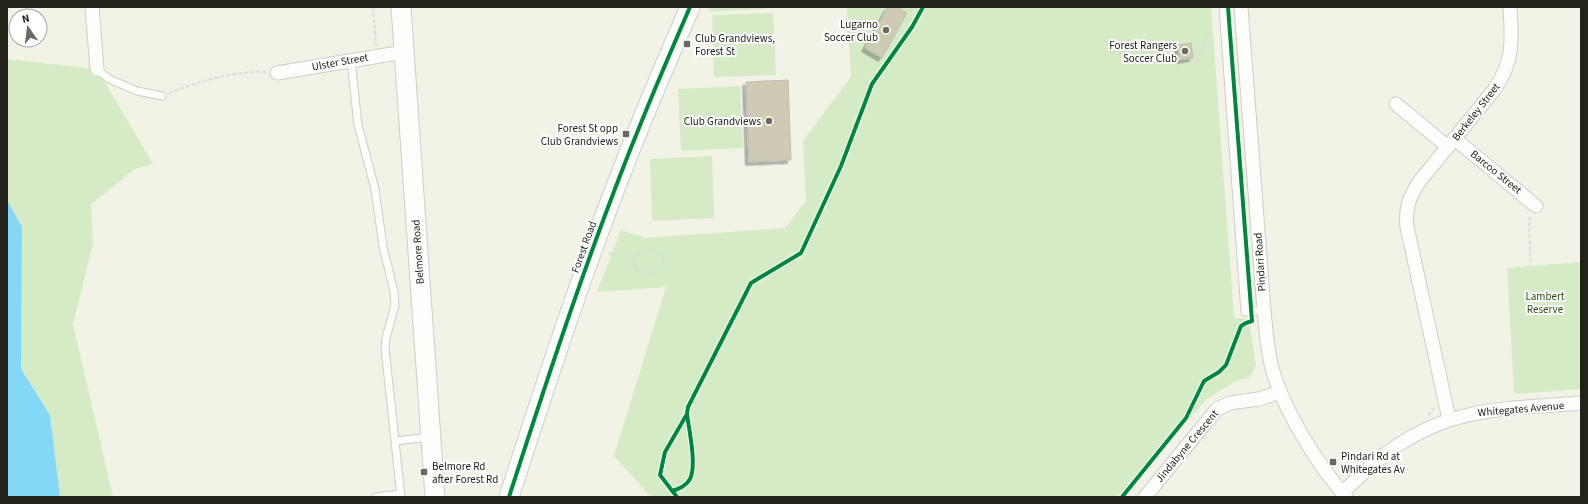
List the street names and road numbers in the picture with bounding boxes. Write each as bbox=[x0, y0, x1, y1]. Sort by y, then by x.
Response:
street label: Ulster Street bbox=[311, 50, 370, 74]
street label: Berkeley Street bbox=[1449, 80, 1504, 144]
street label: Barcoo Street bbox=[1467, 147, 1525, 198]
street label: Belmore Road bbox=[408, 219, 428, 285]
street label: Forest Road bbox=[568, 219, 600, 275]
street label: Pindari Road bbox=[1250, 232, 1270, 292]
street label: Whitegates Avenue bbox=[1477, 398, 1565, 420]
street label: Jindabyne Crescent bbox=[1152, 406, 1222, 485]

